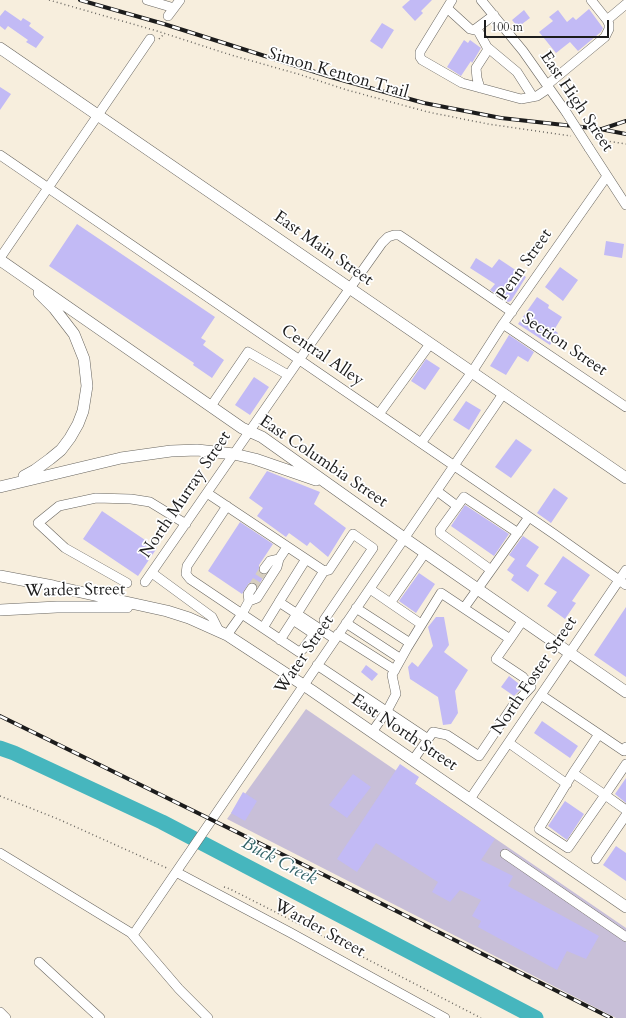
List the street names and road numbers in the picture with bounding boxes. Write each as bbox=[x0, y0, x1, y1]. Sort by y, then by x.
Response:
street label: Simon Kenton Trail bbox=[265, 44, 411, 104]
street label: East High Street bbox=[535, 48, 617, 156]
street label: East Main Street bbox=[269, 207, 377, 291]
street label: Penn Street bbox=[493, 225, 557, 305]
street label: Section Street bbox=[517, 309, 611, 381]
street label: Central Alley bbox=[277, 321, 367, 391]
street label: East Columbia Street bbox=[255, 411, 391, 513]
street label: North Murray Street bbox=[136, 428, 236, 562]
street label: Warder Street bbox=[24, 580, 126, 602]
street label: Water Street bbox=[271, 612, 339, 698]
street label: North Foster Street bbox=[488, 613, 582, 739]
street label: East North Street bbox=[347, 690, 461, 776]
street label: Warder Street bbox=[270, 896, 368, 962]

